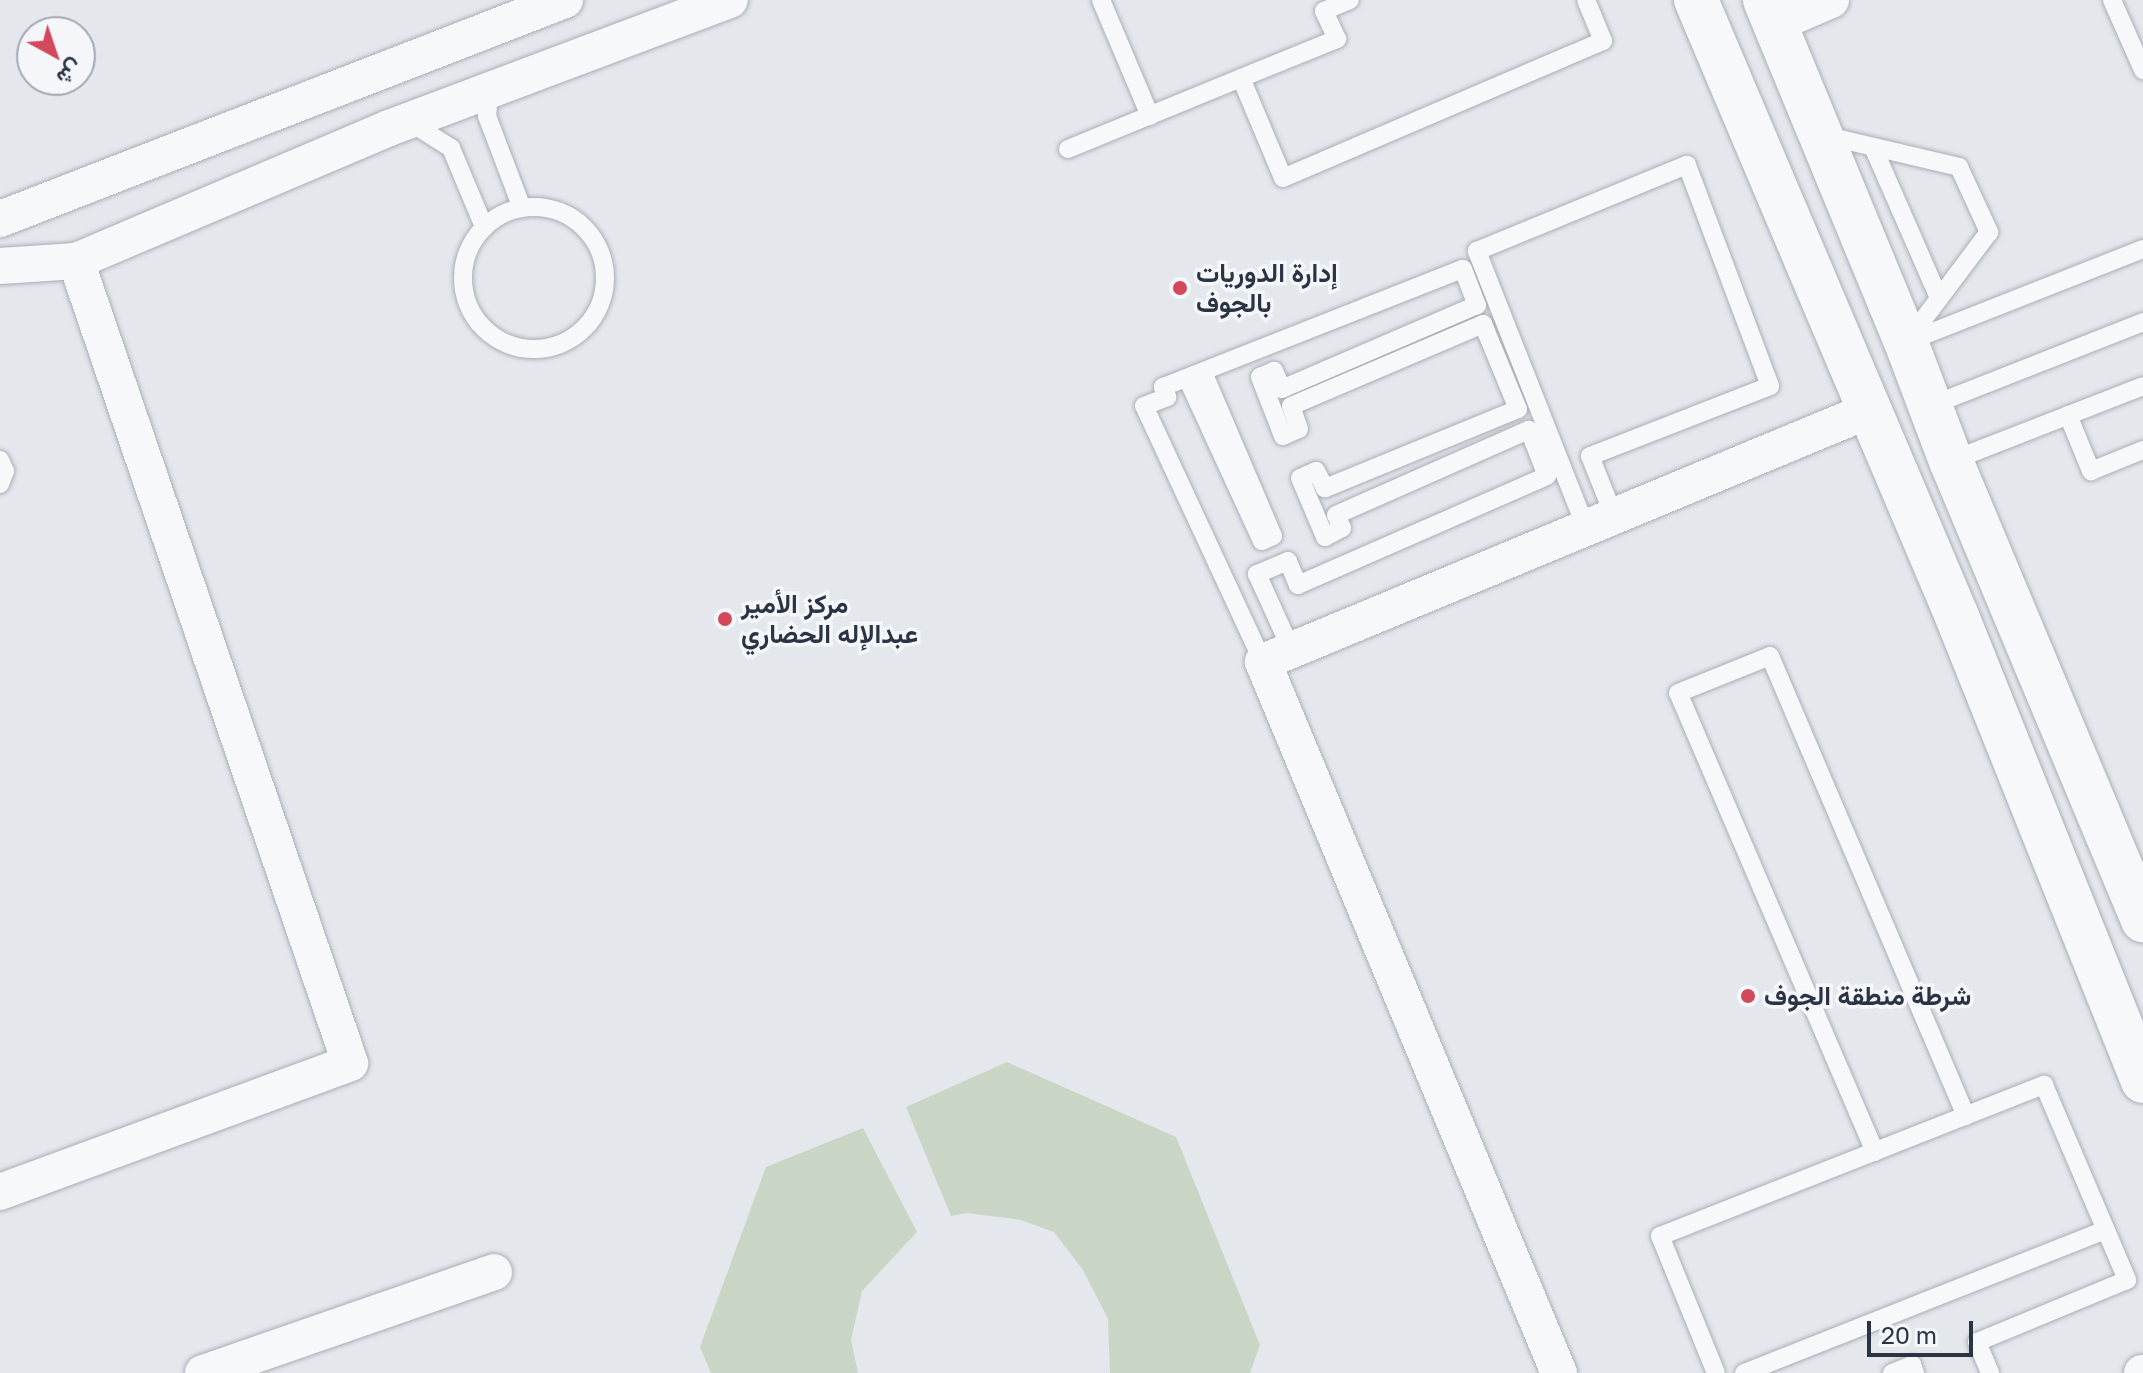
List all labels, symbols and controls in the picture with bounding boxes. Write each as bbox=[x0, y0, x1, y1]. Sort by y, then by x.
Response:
north arrow bbox=[16, 16, 96, 96]
text: ش bbox=[52, 54, 89, 92]
place label: إدارة الدوريات بالجوف bbox=[1196, 257, 1338, 318]
marker: إدارة الدوريات بالجوف bbox=[1171, 279, 1189, 297]
place label: مركز الأمير عبدالإله الحضاري bbox=[741, 588, 918, 650]
marker: مركز الأمير عبدالإله الحضاري bbox=[716, 610, 734, 628]
place label: شرطة منطقة الجوف bbox=[1764, 980, 1971, 1012]
marker: شرطة منطقة الجوف bbox=[1739, 987, 1757, 1005]
scale bar bbox=[1871, 1305, 1977, 1355]
text: 20 m bbox=[1881, 1320, 1937, 1349]

